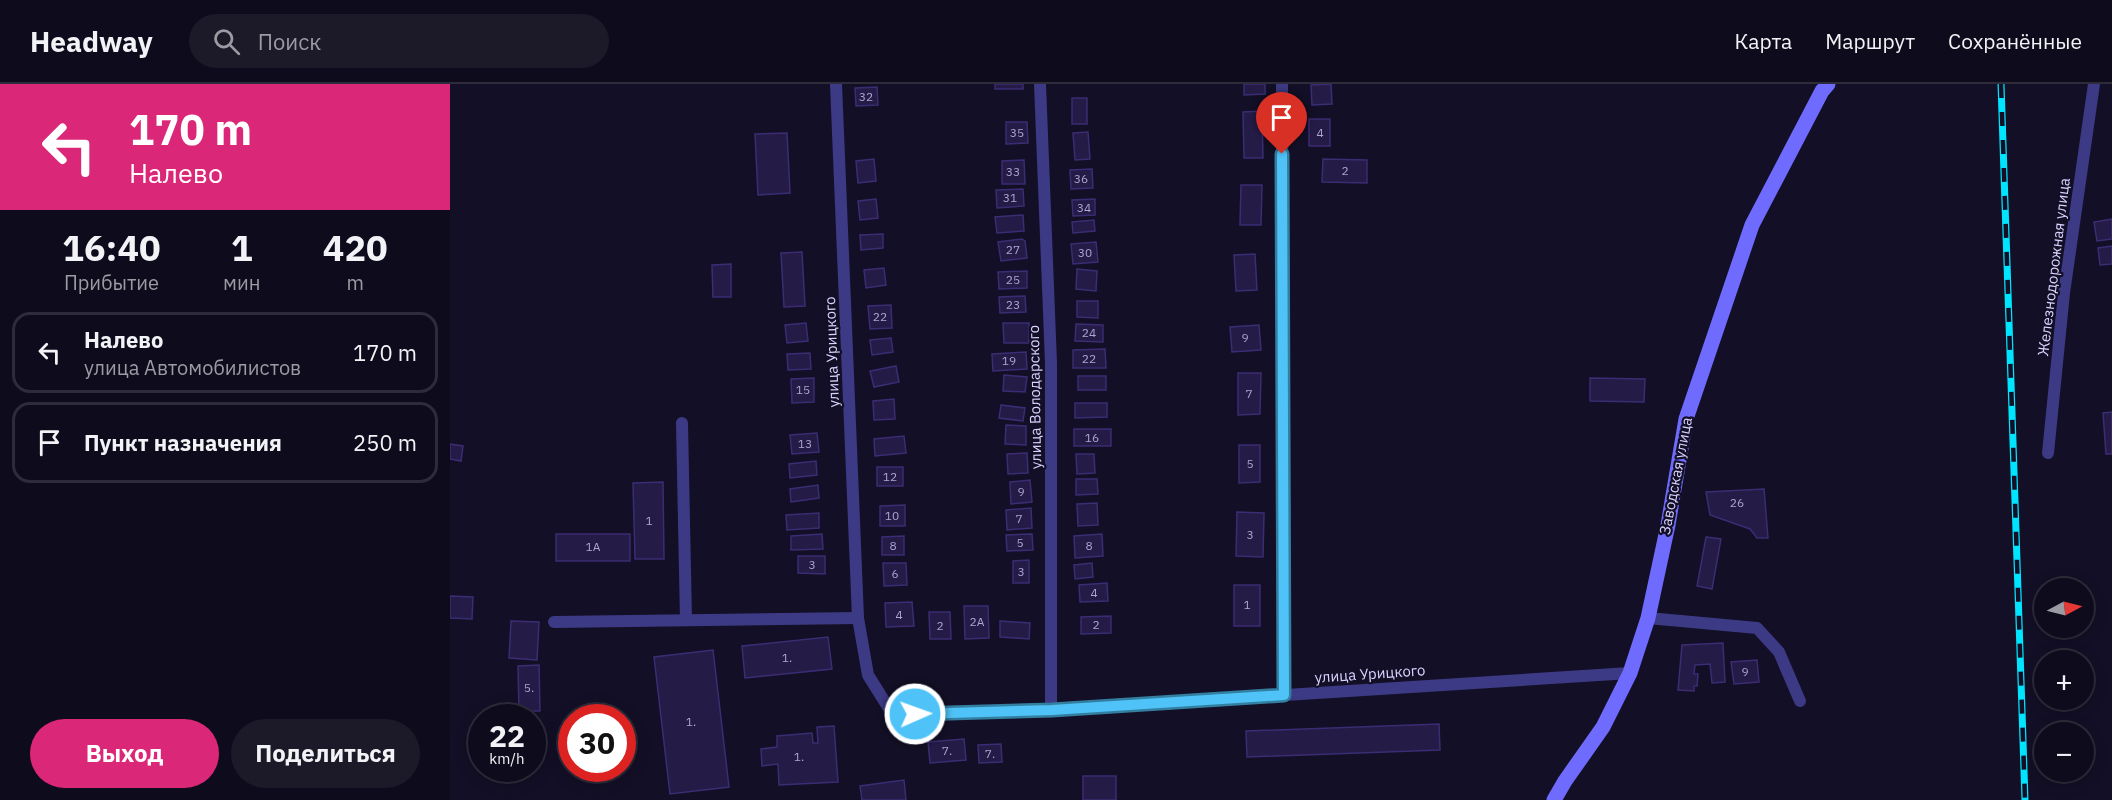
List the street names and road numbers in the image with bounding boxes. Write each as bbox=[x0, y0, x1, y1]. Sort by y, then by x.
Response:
street label: Железнодорожная улица bbox=[2033, 177, 2074, 357]
street label: улица Урицкого bbox=[820, 296, 843, 408]
street label: улица Володарского bbox=[1024, 325, 1045, 469]
street label: Заводская улица bbox=[1655, 416, 1696, 536]
street label: улица Урицкого bbox=[1314, 660, 1426, 687]

